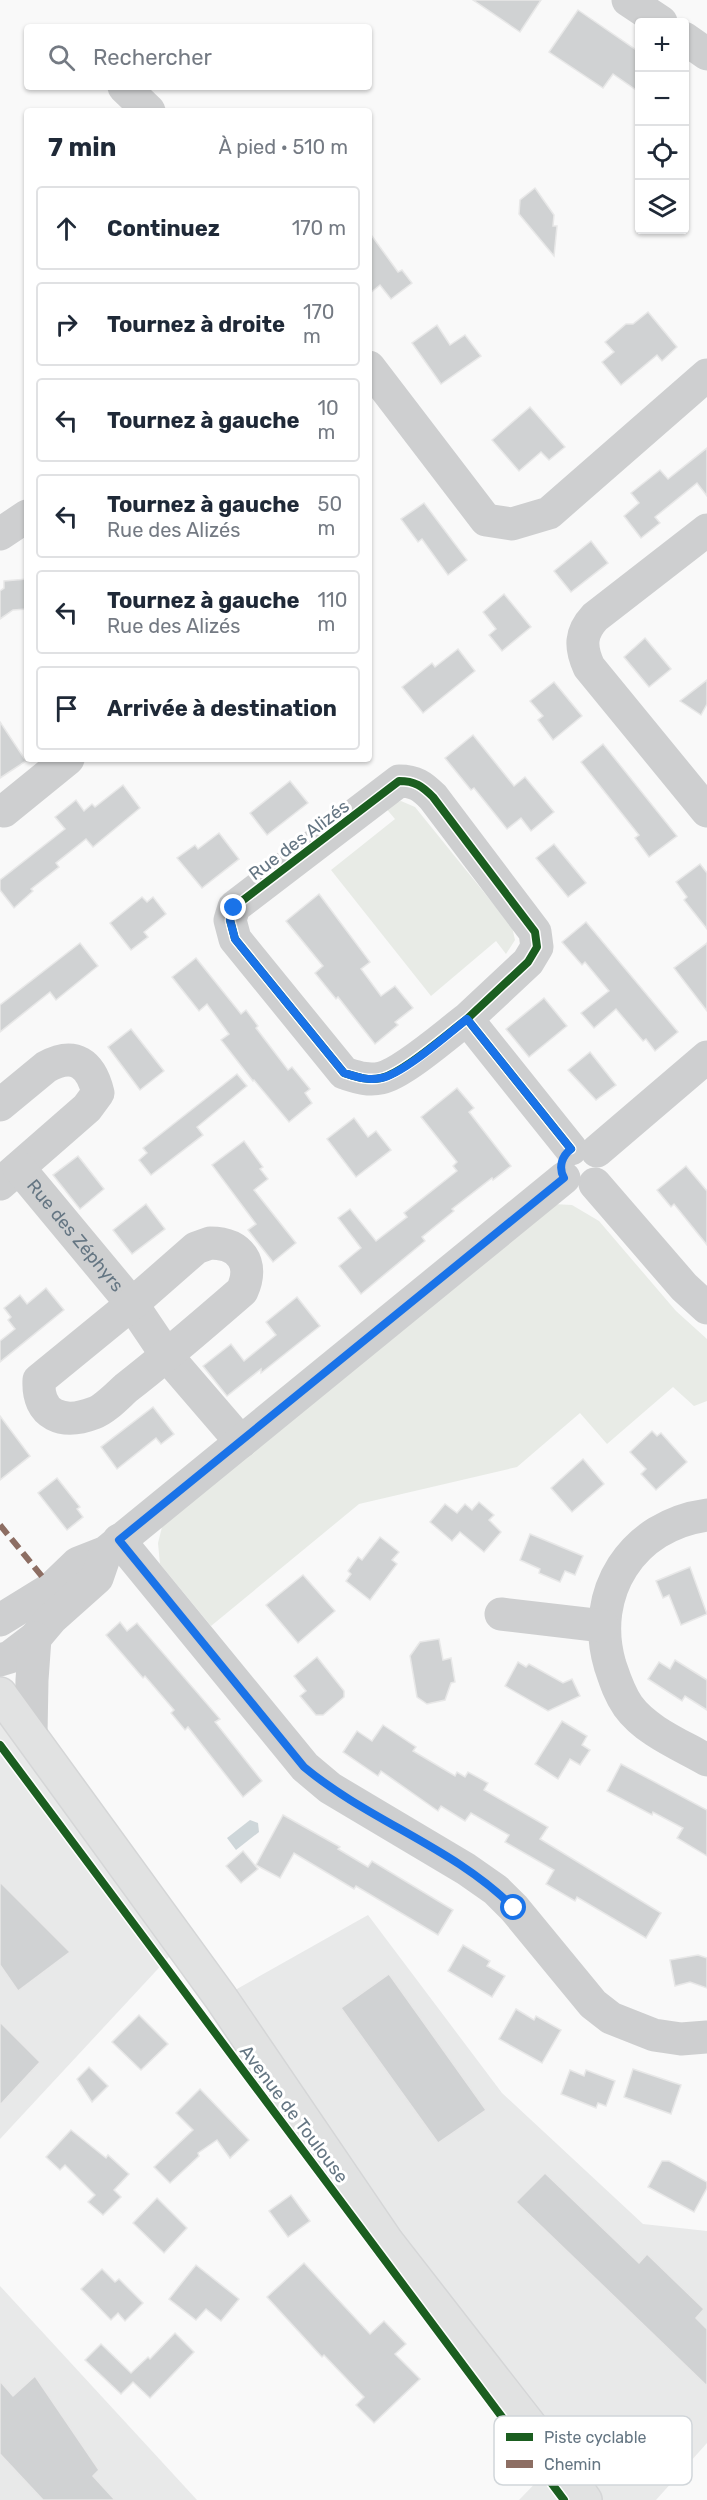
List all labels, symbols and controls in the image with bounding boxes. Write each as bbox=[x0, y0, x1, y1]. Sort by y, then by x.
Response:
map controls bbox=[635, 18, 689, 234]
button: + bbox=[635, 18, 689, 72]
search box bbox=[24, 24, 372, 90]
icon: search bbox=[45, 41, 78, 74]
text: Rechercher bbox=[93, 44, 212, 71]
button: − bbox=[635, 72, 689, 126]
button: locate bbox=[635, 126, 689, 180]
text: 7 min bbox=[48, 132, 116, 163]
text: À pied · 510 m bbox=[218, 135, 348, 159]
button: layers bbox=[635, 180, 689, 234]
icon: ahead bbox=[50, 212, 83, 245]
text: Continuez bbox=[107, 215, 220, 242]
text: 170 m bbox=[292, 216, 346, 240]
text: 170 m bbox=[303, 300, 335, 348]
icon: right bbox=[50, 308, 83, 341]
text: Tournez à droite bbox=[107, 311, 285, 338]
text: 10 m bbox=[318, 396, 339, 444]
icon: left bbox=[50, 404, 83, 437]
text: Tournez à gauche bbox=[107, 407, 300, 434]
text: Tournez à gauche bbox=[107, 491, 300, 518]
text: 50 m bbox=[318, 492, 342, 540]
icon: left bbox=[50, 500, 83, 533]
text: Rue des Alizés bbox=[107, 518, 240, 542]
text: Tournez à gauche bbox=[107, 587, 300, 614]
text: 110 m bbox=[318, 588, 347, 636]
icon: left bbox=[50, 596, 83, 629]
text: Rue des Alizés bbox=[107, 614, 240, 638]
icon: arrive bbox=[50, 692, 83, 725]
text: Arrivée à destination bbox=[107, 695, 337, 722]
street label: Rue des Alizés bbox=[244, 795, 354, 885]
route end bbox=[220, 894, 246, 920]
street label: Rue des Zéphyrs bbox=[22, 1175, 128, 1296]
route start bbox=[500, 1894, 526, 1920]
street label: Avenue de Toulouse bbox=[235, 2041, 353, 2187]
legend bbox=[494, 2416, 692, 2485]
text: Piste cyclable bbox=[544, 2428, 647, 2447]
text: Chemin bbox=[544, 2455, 601, 2474]

